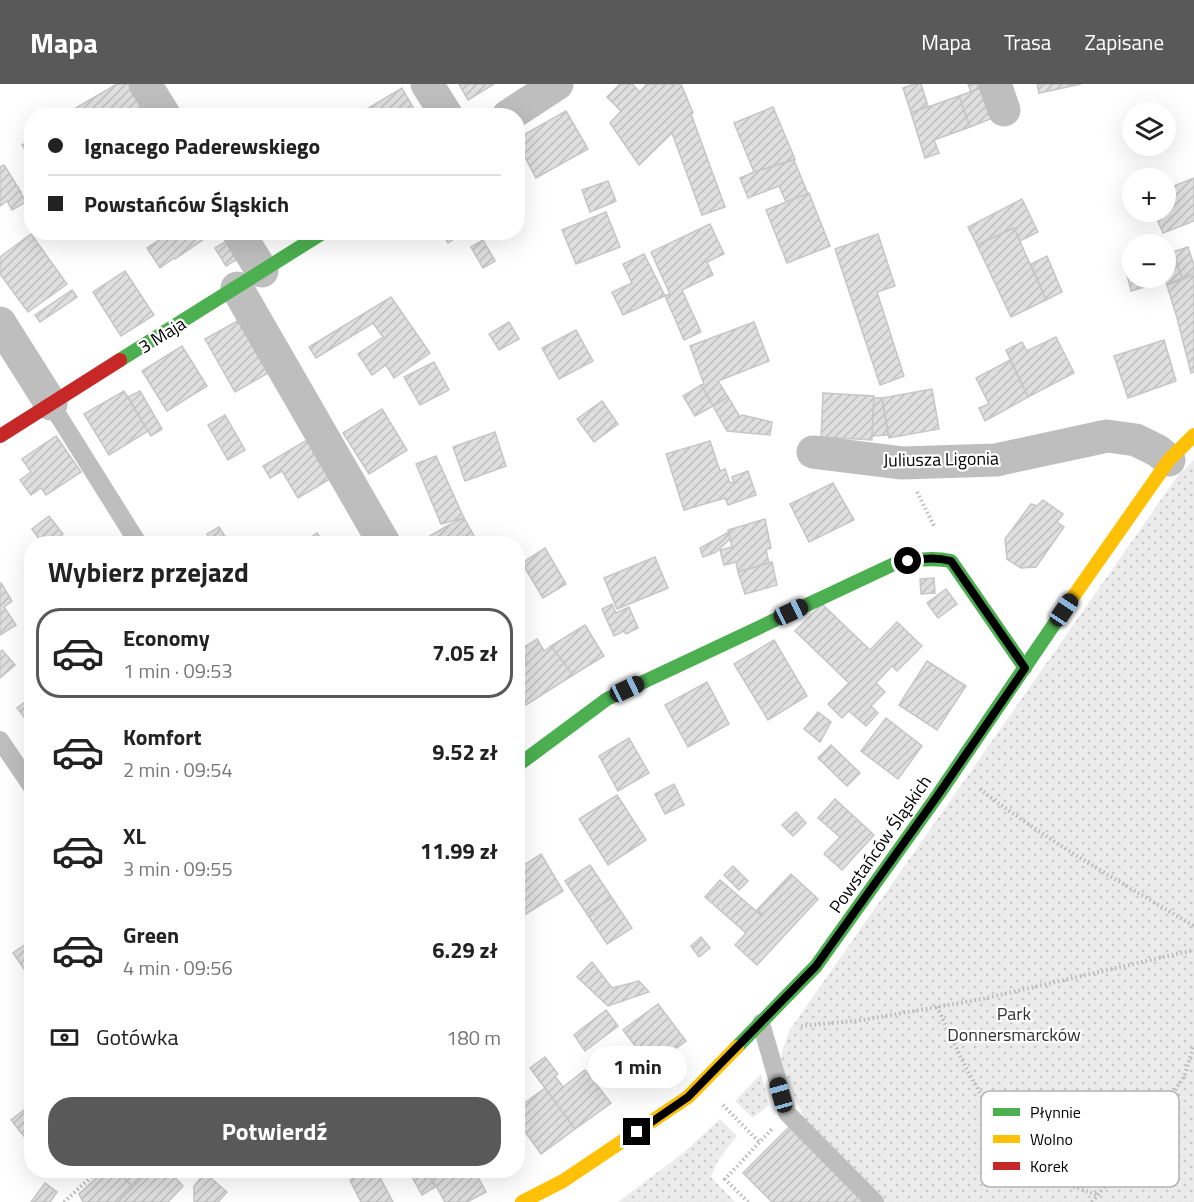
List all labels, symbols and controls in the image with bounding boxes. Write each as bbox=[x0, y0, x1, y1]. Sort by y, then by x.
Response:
text: Mapa bbox=[30, 21, 98, 64]
text: Mapa bbox=[921, 26, 971, 58]
text: Trasa bbox=[1004, 26, 1051, 58]
text: Zapisane bbox=[1084, 26, 1164, 58]
map controls bbox=[1122, 102, 1176, 288]
button: layers bbox=[1122, 102, 1176, 156]
text: Ignacego Paderewskiego bbox=[84, 129, 320, 163]
button: + bbox=[1122, 168, 1176, 222]
text: Powstańców Śląskich bbox=[84, 187, 289, 221]
button: − bbox=[1122, 234, 1176, 288]
street label: 3 Maja bbox=[133, 310, 191, 360]
street label: Juliusza Ligonia bbox=[883, 444, 999, 474]
route start bbox=[894, 547, 921, 574]
text: Wybierz przejazd bbox=[48, 551, 249, 592]
car bbox=[1046, 590, 1082, 630]
car bbox=[771, 596, 811, 628]
text: Economy bbox=[123, 621, 210, 655]
icon: car bbox=[51, 626, 105, 680]
text: 7.05 zł bbox=[432, 636, 498, 670]
text: 1 min · 09:53 bbox=[123, 655, 233, 686]
car bbox=[607, 673, 647, 705]
text: Komfort bbox=[123, 720, 202, 754]
icon: car bbox=[51, 725, 105, 779]
text: 9.52 zł bbox=[432, 735, 498, 769]
text: 2 min · 09:54 bbox=[123, 754, 233, 785]
street label: Powstańców Śląskich bbox=[822, 769, 938, 919]
text: XL bbox=[123, 819, 146, 853]
icon: car bbox=[51, 824, 105, 878]
text: 11.99 zł bbox=[420, 834, 498, 868]
text: 3 min · 09:55 bbox=[123, 853, 233, 884]
text: Green bbox=[123, 918, 179, 952]
icon: car bbox=[51, 923, 105, 977]
text: 6.29 zł bbox=[432, 933, 498, 967]
text: 4 min · 09:56 bbox=[123, 952, 233, 983]
park label: Park Donnersmarcków bbox=[947, 1000, 1081, 1048]
text: Gotówka bbox=[96, 1020, 179, 1054]
icon: cash bbox=[48, 1021, 81, 1054]
text: 180 m bbox=[446, 1022, 501, 1053]
callout: 1 min bbox=[588, 1045, 686, 1087]
text: 1 min bbox=[613, 1051, 662, 1082]
car bbox=[767, 1075, 795, 1115]
legend bbox=[981, 1091, 1179, 1187]
button: Potwierdź bbox=[48, 1097, 501, 1166]
text: Płynnie bbox=[1030, 1100, 1081, 1124]
route end bbox=[623, 1118, 650, 1145]
text: Wolno bbox=[1030, 1127, 1073, 1151]
text: Korek bbox=[1030, 1154, 1069, 1178]

